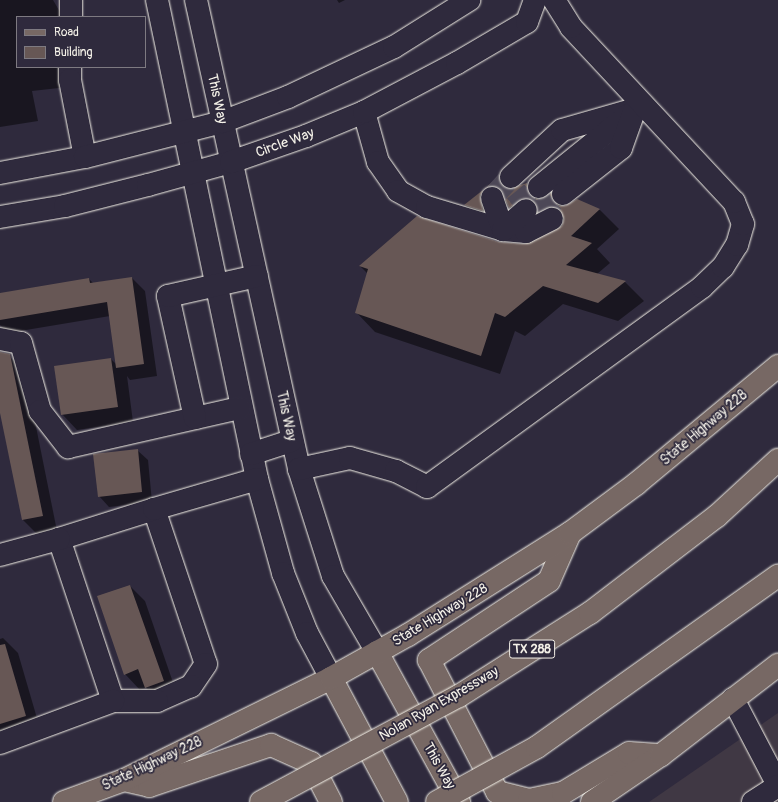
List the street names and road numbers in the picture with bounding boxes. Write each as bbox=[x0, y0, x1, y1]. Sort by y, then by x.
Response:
street label: This Way bbox=[204, 72, 230, 126]
street label: Circle Way bbox=[253, 125, 317, 161]
street label: State Highway 228 bbox=[657, 387, 751, 469]
street label: This Way bbox=[273, 389, 299, 443]
street label: State Highway 228 bbox=[389, 580, 491, 650]
road number: TX 288 bbox=[509, 638, 555, 660]
street label: Nolan Ryan Expressway bbox=[376, 663, 502, 745]
street label: State Highway 228 bbox=[99, 734, 205, 794]
street label: This Way bbox=[419, 740, 459, 792]

